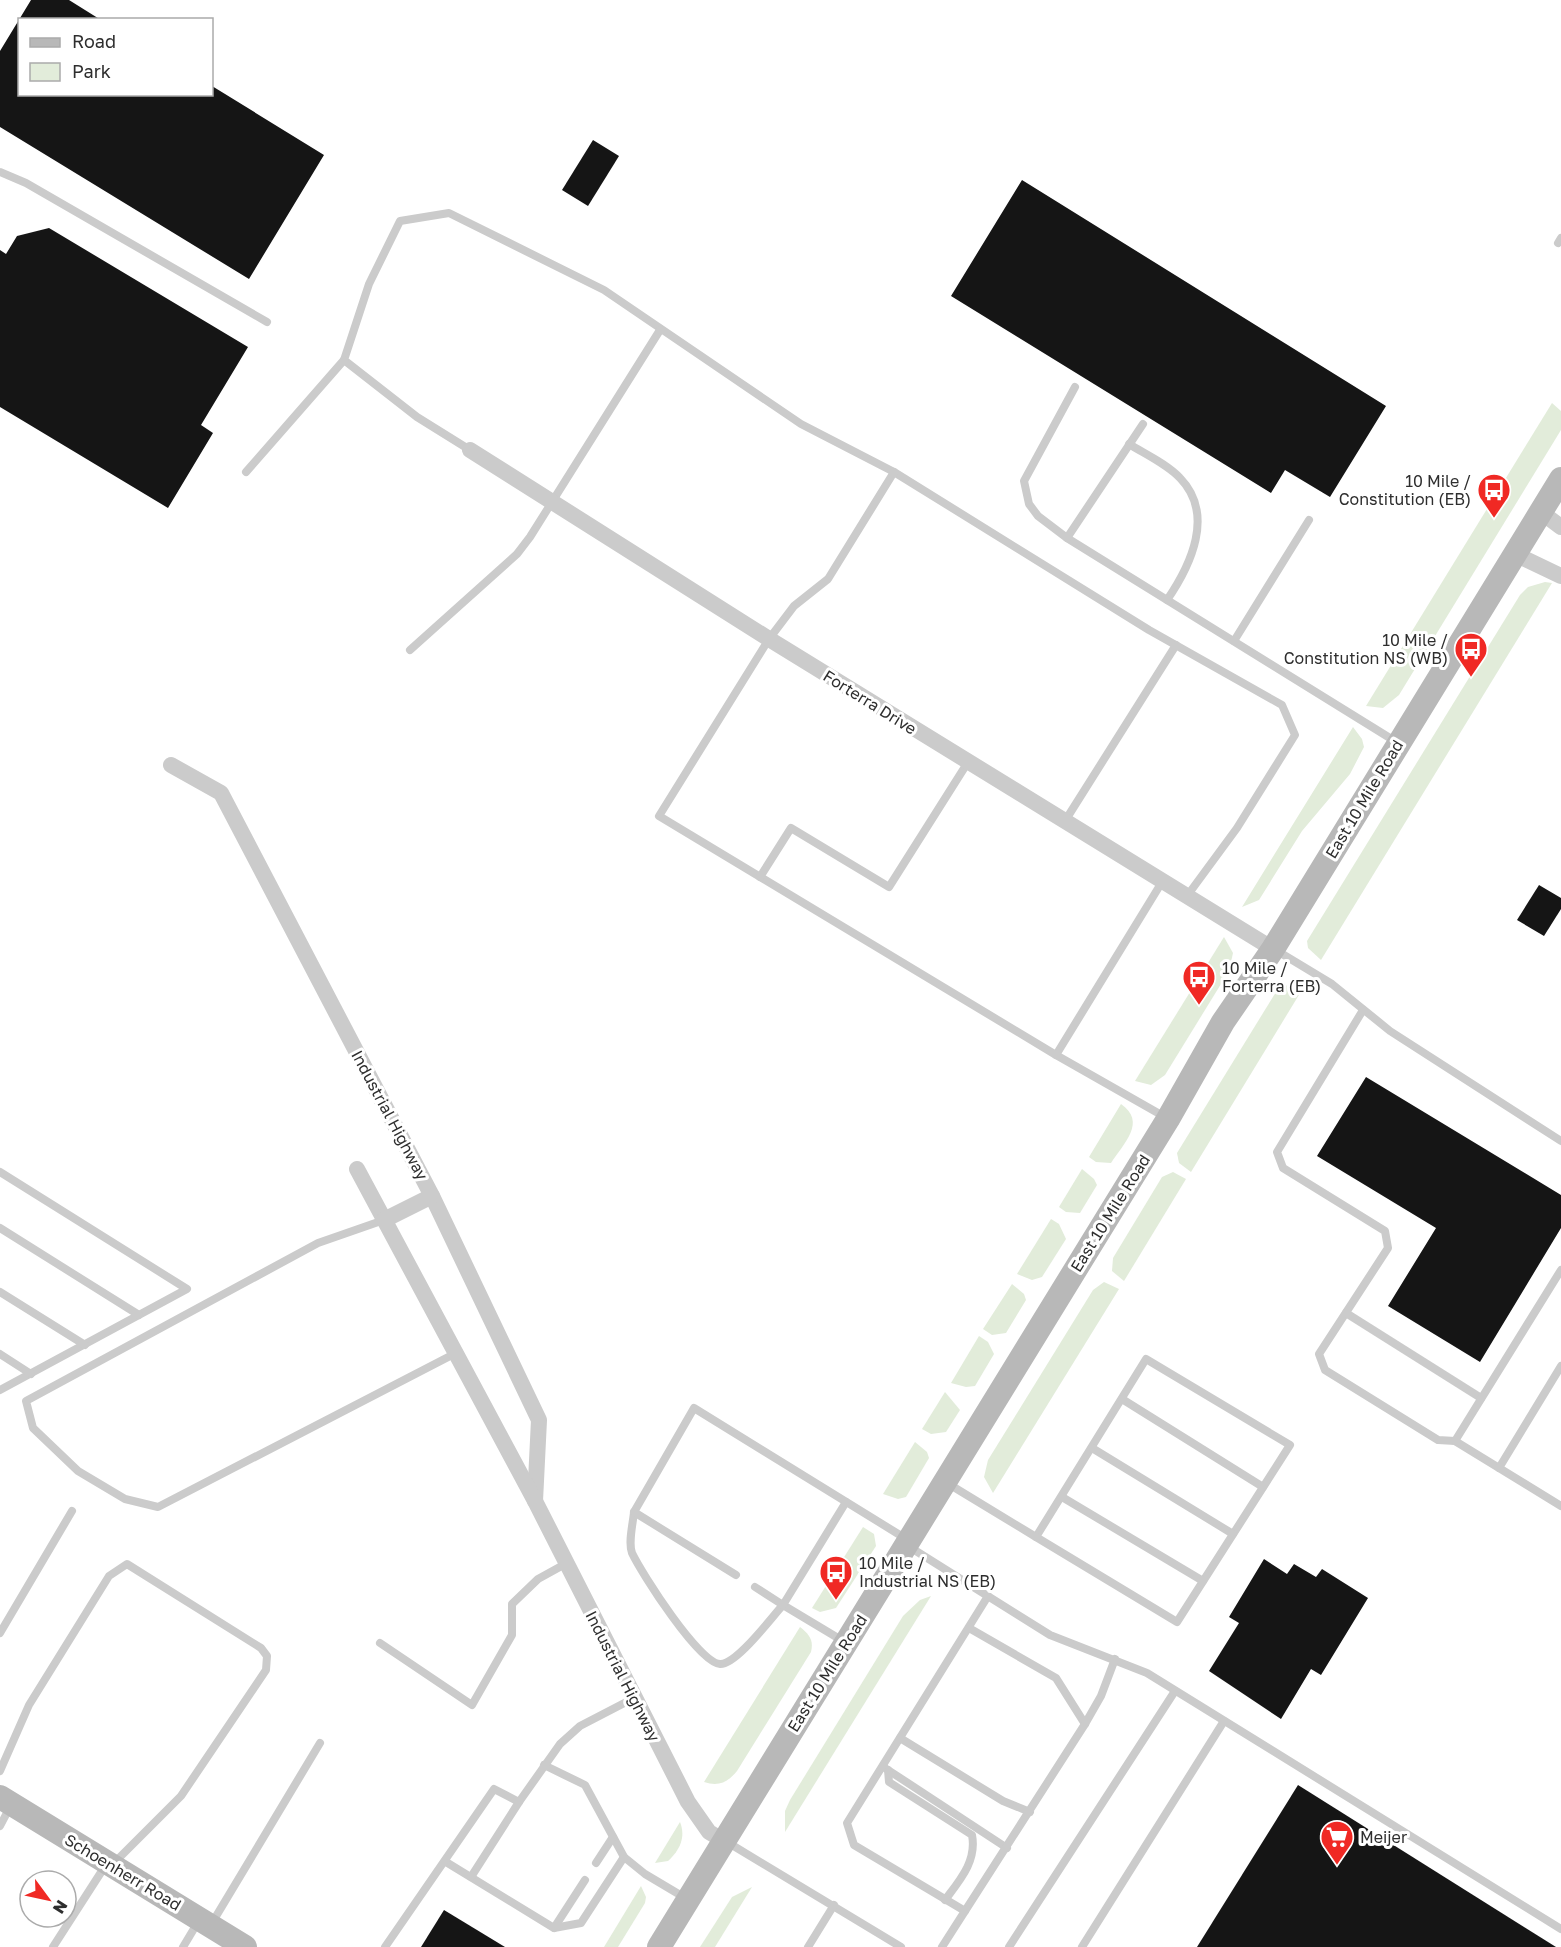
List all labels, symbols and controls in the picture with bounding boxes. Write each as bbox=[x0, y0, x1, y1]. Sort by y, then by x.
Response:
legend bbox=[18, 18, 213, 96]
text: Road bbox=[72, 30, 116, 52]
text: Park bbox=[72, 60, 111, 82]
place label: 10 Mile / Constitution (EB) bbox=[1339, 471, 1471, 509]
bus stop icon: 10 Mile / Constitution (EB) bbox=[1476, 472, 1512, 519]
place label: 10 Mile / Constitution NS (WB) bbox=[1284, 630, 1448, 668]
bus stop icon: 10 Mile / Constitution NS (WB) bbox=[1453, 631, 1489, 678]
street label: Forterra Drive bbox=[820, 665, 920, 739]
street label: East 10 Mile Road bbox=[1321, 736, 1407, 862]
place label: 10 Mile / Forterra (EB) bbox=[1222, 958, 1321, 996]
bus stop icon: 10 Mile / Forterra (EB) bbox=[1181, 959, 1217, 1006]
street label: Industrial Highway bbox=[347, 1047, 433, 1183]
street label: East 10 Mile Road bbox=[1066, 1151, 1154, 1275]
place label: 10 Mile / Industrial NS (EB) bbox=[859, 1553, 996, 1591]
bus stop icon: 10 Mile / Industrial NS (EB) bbox=[818, 1554, 854, 1601]
street label: Industrial Highway bbox=[581, 1607, 665, 1745]
street label: East 10 Mile Road bbox=[783, 1611, 871, 1735]
supermarket icon: Meijer bbox=[1319, 1819, 1355, 1866]
place label: Meijer bbox=[1360, 1827, 1407, 1847]
street label: Schoenherr Road bbox=[61, 1829, 185, 1915]
north arrow bbox=[18, 1869, 78, 1929]
text: N bbox=[49, 1897, 72, 1918]

